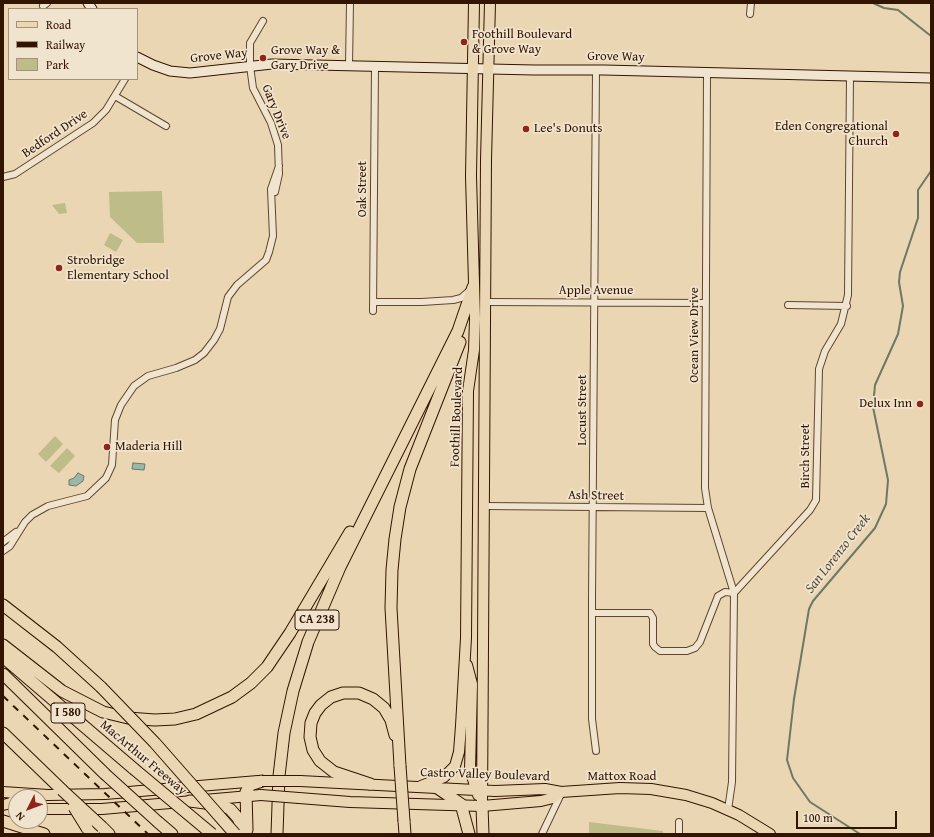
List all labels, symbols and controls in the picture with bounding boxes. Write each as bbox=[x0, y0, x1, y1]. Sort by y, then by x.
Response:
legend bbox=[8, 8, 138, 80]
text: Road bbox=[46, 16, 71, 33]
place label: Foothill Boulevard & Grove Way bbox=[472, 27, 572, 58]
text: Railway bbox=[46, 36, 85, 53]
marker: Foothill Boulevard & Grove Way bbox=[459, 37, 469, 47]
place label: Grove Way & Gary Drive bbox=[271, 43, 340, 74]
street label: Grove Way bbox=[190, 45, 248, 67]
street label: Grove Way bbox=[587, 49, 645, 65]
marker: Grove Way & Gary Drive bbox=[258, 53, 268, 63]
text: Park bbox=[46, 56, 69, 73]
street label: Gary Drive bbox=[258, 82, 294, 142]
street label: Bedford Drive bbox=[19, 106, 91, 162]
place label: Eden Congregational Church bbox=[775, 119, 888, 150]
place label: Lee's Donuts bbox=[534, 121, 603, 137]
marker: Lee's Donuts bbox=[521, 124, 531, 134]
marker: Eden Congregational Church bbox=[891, 129, 901, 139]
street label: Oak Street bbox=[355, 161, 371, 217]
place label: Strobridge Elementary School bbox=[67, 253, 169, 284]
marker: Strobridge Elementary School bbox=[54, 263, 64, 273]
street label: Apple Avenue bbox=[559, 283, 633, 299]
street label: Ocean View Drive bbox=[687, 287, 703, 383]
street label: Foothill Boulevard bbox=[447, 367, 467, 467]
street label: Locust Street bbox=[575, 374, 591, 446]
place label: Delux Inn bbox=[859, 396, 912, 412]
marker: Delux Inn bbox=[915, 399, 925, 409]
street label: Birch Street bbox=[798, 424, 814, 488]
place label: Maderia Hill bbox=[115, 439, 182, 455]
marker: Maderia Hill bbox=[102, 442, 112, 452]
street label: Ash Street bbox=[568, 488, 624, 504]
water label: San Lorenzo Creek bbox=[802, 511, 874, 597]
road number: CA 238 bbox=[295, 610, 339, 630]
road number: I 580 bbox=[51, 703, 85, 723]
street label: MacArthur Freeway bbox=[97, 717, 189, 799]
street label: Castro Valley Boulevard bbox=[420, 765, 550, 785]
street label: Mattox Road bbox=[587, 769, 657, 785]
north arrow bbox=[8, 789, 48, 829]
scale bar bbox=[798, 803, 899, 829]
text: N bbox=[11, 808, 28, 824]
text: 100 m bbox=[803, 809, 833, 826]

